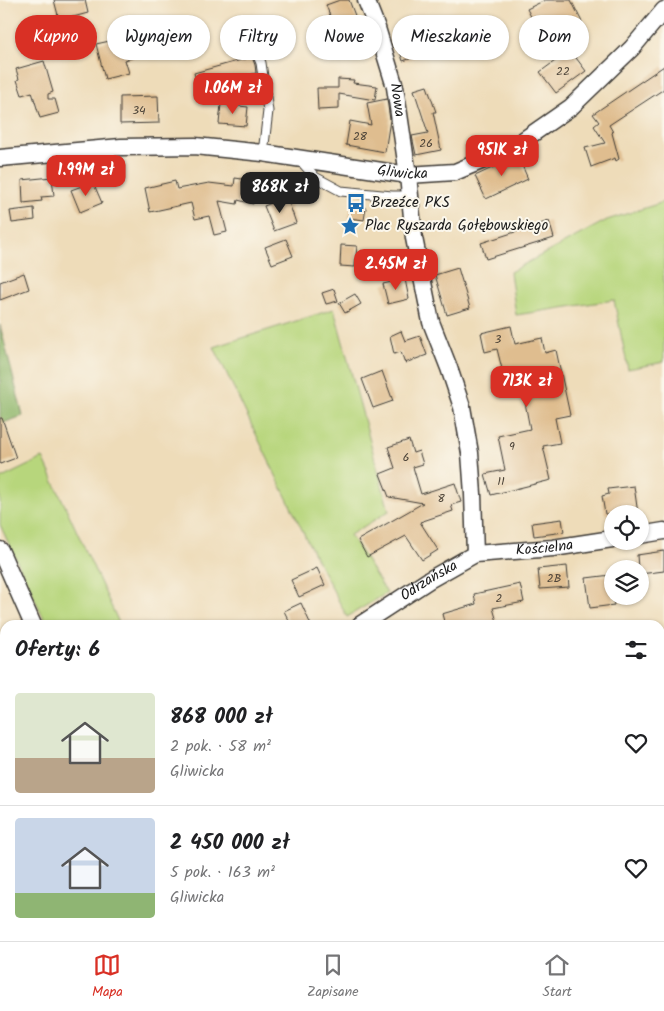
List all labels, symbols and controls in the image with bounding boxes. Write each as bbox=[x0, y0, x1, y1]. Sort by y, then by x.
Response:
chip: Kupno bbox=[15, 15, 97, 60]
chip: Wynajem bbox=[107, 15, 210, 60]
chip: Filtry bbox=[220, 15, 296, 60]
chip: Nowe bbox=[306, 15, 382, 60]
chip: Mieszkanie bbox=[392, 15, 509, 60]
chip: Dom bbox=[519, 15, 589, 60]
house number: 22 bbox=[556, 62, 570, 81]
pin: 1.06M zł bbox=[181, 72, 285, 115]
text: 1.06M zł bbox=[204, 76, 262, 101]
street label: Nowa bbox=[383, 81, 411, 119]
house number: 34 bbox=[132, 101, 146, 120]
house number: 28 bbox=[353, 127, 368, 146]
house number: 26 bbox=[419, 134, 433, 153]
pin: 951K zł bbox=[456, 134, 548, 177]
text: 951K zł bbox=[477, 138, 527, 163]
pin: 1.99M zł bbox=[34, 154, 138, 197]
text: 1.99M zł bbox=[58, 158, 114, 183]
street label: Gliwicka bbox=[376, 158, 429, 187]
pin: 868K zł bbox=[234, 172, 326, 214]
text: 868K zł bbox=[251, 175, 309, 200]
place label: Brzeźce PKS bbox=[371, 191, 450, 215]
bus stop icon: Brzeźce PKS bbox=[345, 192, 367, 214]
place label: Plac Ryszarda Gołębowskiego bbox=[365, 214, 548, 238]
place icon: Plac Ryszarda Gołębowskiego bbox=[339, 215, 361, 237]
pin: 2.45M zł bbox=[344, 248, 448, 291]
text: 2.45M zł bbox=[365, 252, 427, 277]
house number: 3 bbox=[495, 330, 502, 349]
pin: 713K zł bbox=[481, 366, 573, 408]
text: 713K zł bbox=[502, 369, 552, 394]
house number: 9 bbox=[509, 437, 515, 456]
house number: 6 bbox=[403, 448, 409, 467]
house number: 11 bbox=[497, 472, 505, 491]
house number: 8 bbox=[437, 489, 445, 508]
map controls bbox=[604, 505, 649, 605]
button: locate bbox=[604, 505, 649, 550]
street label: Kościelna bbox=[515, 533, 575, 563]
street label: Odrzańska bbox=[395, 554, 462, 608]
button: layers bbox=[604, 560, 649, 605]
house number: 2B bbox=[547, 569, 561, 588]
house number: 2 bbox=[496, 589, 503, 608]
text: Oferty: 6 bbox=[15, 634, 100, 667]
icon: filters bbox=[622, 636, 650, 664]
text: 868 000 zł bbox=[170, 701, 273, 734]
icon: home bbox=[55, 713, 115, 773]
icon: heart bbox=[622, 729, 650, 757]
text: 2 pok. · 58 m² bbox=[170, 734, 271, 759]
text: Gliwicka bbox=[170, 759, 224, 784]
text: 2 450 000 zł bbox=[170, 827, 290, 860]
icon: home bbox=[55, 838, 115, 898]
icon: heart bbox=[622, 854, 650, 882]
text: 5 pok. · 163 m² bbox=[170, 860, 275, 885]
text: Gliwicka bbox=[170, 885, 224, 910]
tab: Mapa bbox=[92, 951, 123, 1003]
tab: Zapisane bbox=[307, 951, 358, 1003]
tab: Start bbox=[542, 951, 572, 1003]

